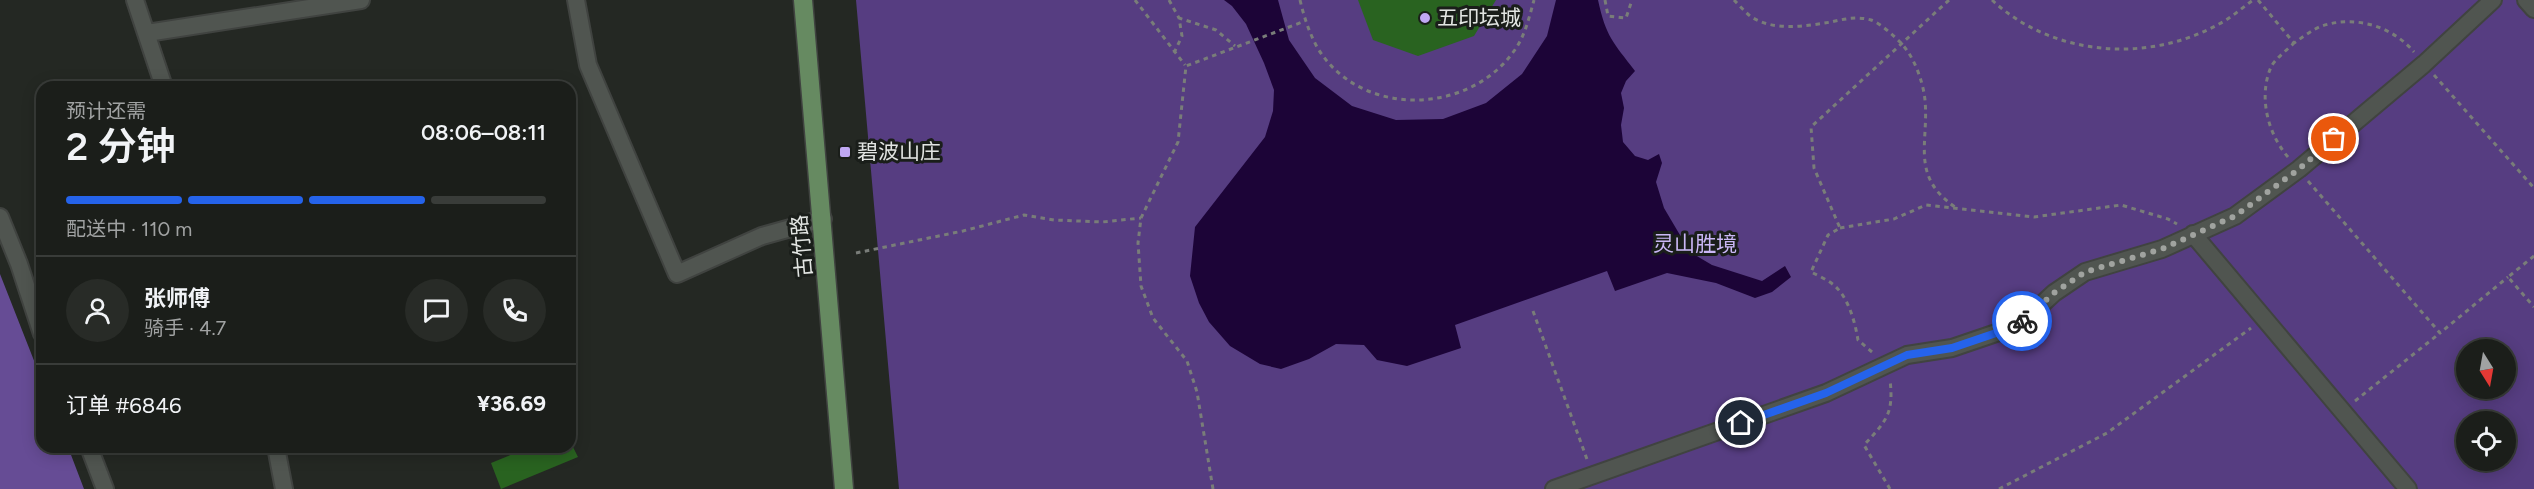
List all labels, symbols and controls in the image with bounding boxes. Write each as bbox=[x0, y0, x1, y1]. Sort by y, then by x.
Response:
place label: 五印坛城 bbox=[1437, 5, 1521, 30]
marker: 五印坛城 bbox=[1418, 11, 1432, 25]
text: 预计还需 bbox=[66, 99, 146, 123]
pin bbox=[2308, 113, 2359, 164]
text: 08:06–08:11 bbox=[421, 119, 546, 146]
icon: bag bbox=[2317, 122, 2350, 155]
text: 2 分钟 bbox=[66, 123, 176, 170]
place label: 碧波山庄 bbox=[857, 139, 941, 164]
marker: 碧波山庄 bbox=[838, 145, 852, 159]
street label: 古竹路 bbox=[786, 214, 817, 279]
text: 配送中 · 110 m bbox=[66, 217, 192, 241]
park label: 灵山胜境 bbox=[1653, 231, 1737, 256]
button: person bbox=[66, 279, 129, 342]
button: chat bbox=[405, 279, 468, 342]
button: phone bbox=[483, 279, 546, 342]
text: 张师傅 bbox=[144, 285, 210, 312]
courier bbox=[1992, 291, 2052, 351]
icon: bike bbox=[2006, 305, 2039, 338]
text: 骑手 · 4.7 bbox=[144, 316, 226, 340]
north arrow bbox=[2456, 339, 2516, 399]
map controls bbox=[2456, 339, 2516, 471]
text: ¥36.69 bbox=[477, 390, 546, 417]
text: 订单 #6846 bbox=[66, 392, 181, 419]
pin bbox=[1715, 397, 1766, 448]
icon: home bbox=[1724, 406, 1757, 439]
button: locate bbox=[2456, 411, 2516, 471]

